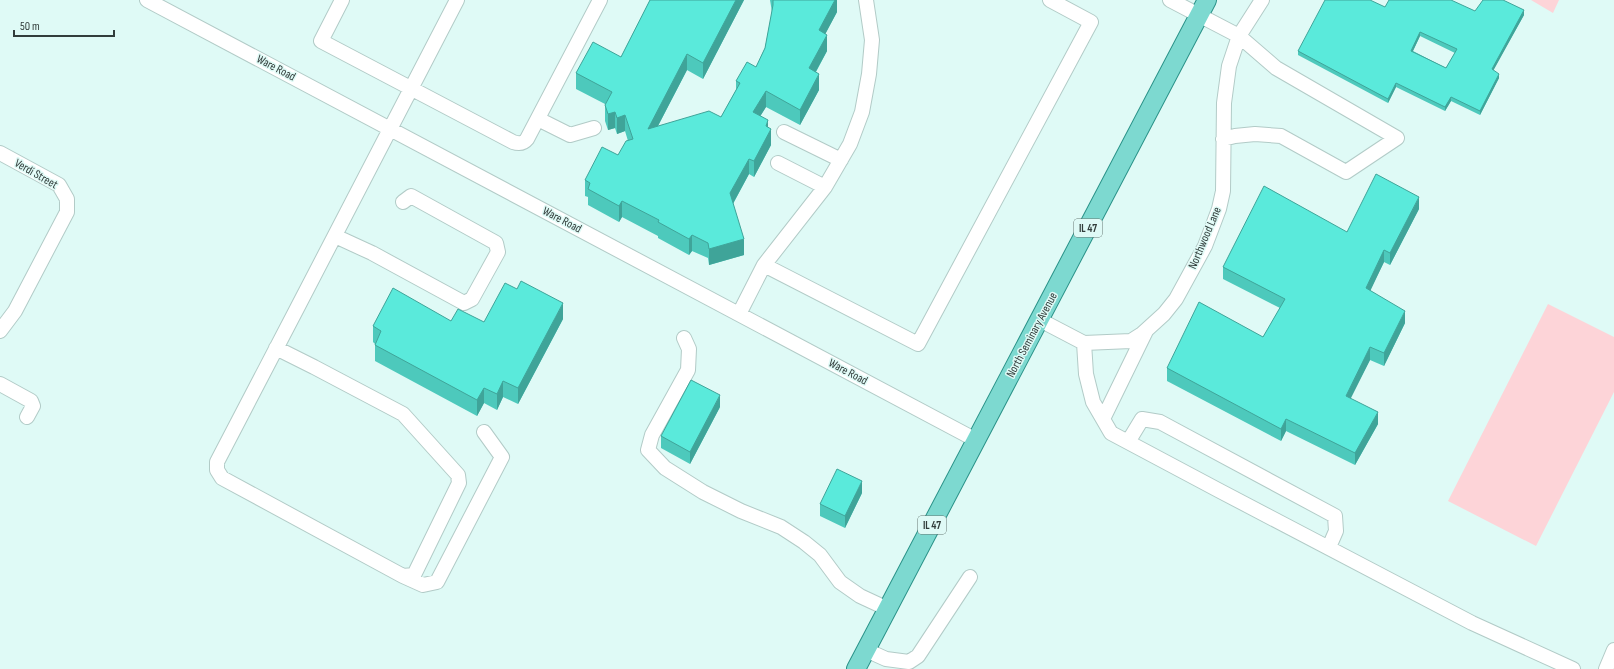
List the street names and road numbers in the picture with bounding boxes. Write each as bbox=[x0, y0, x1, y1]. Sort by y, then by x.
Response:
street label: Ware Road bbox=[254, 51, 298, 85]
street label: Verdi Street bbox=[12, 156, 61, 193]
street label: Ware Road bbox=[540, 203, 584, 237]
street label: Northwood Lane bbox=[1185, 205, 1225, 271]
road number: IL 47 bbox=[1074, 219, 1102, 237]
street label: North Seminary Avenue bbox=[1003, 290, 1061, 380]
street label: Ware Road bbox=[826, 355, 870, 389]
road number: IL 47 bbox=[918, 516, 946, 534]

